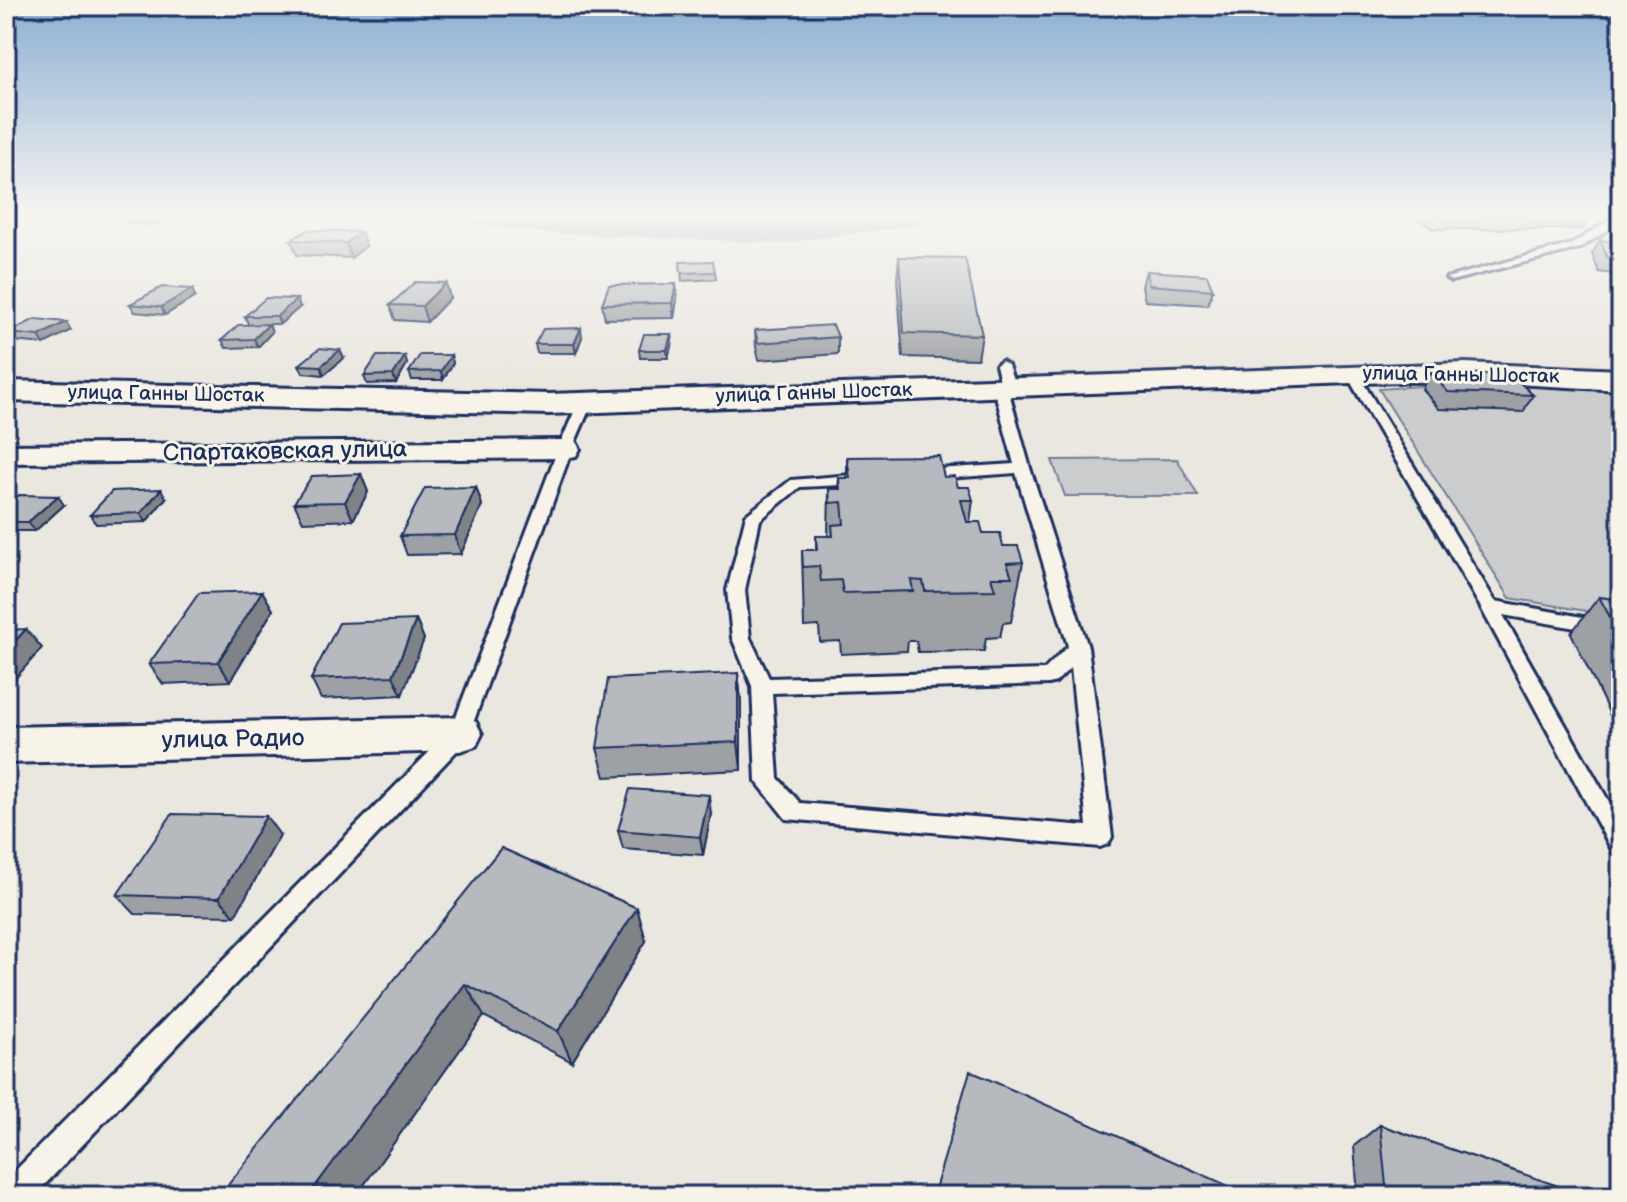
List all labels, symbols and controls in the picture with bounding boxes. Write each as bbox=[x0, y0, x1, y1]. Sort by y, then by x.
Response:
street label: улица Ганны Шостак bbox=[1362, 361, 1560, 389]
street label: улица Ганны Шостак bbox=[715, 378, 913, 408]
street label: улица Ганны Шостак bbox=[67, 380, 265, 408]
street label: Спартаковская улица bbox=[163, 434, 407, 468]
street label: улица Радио bbox=[161, 723, 305, 755]

